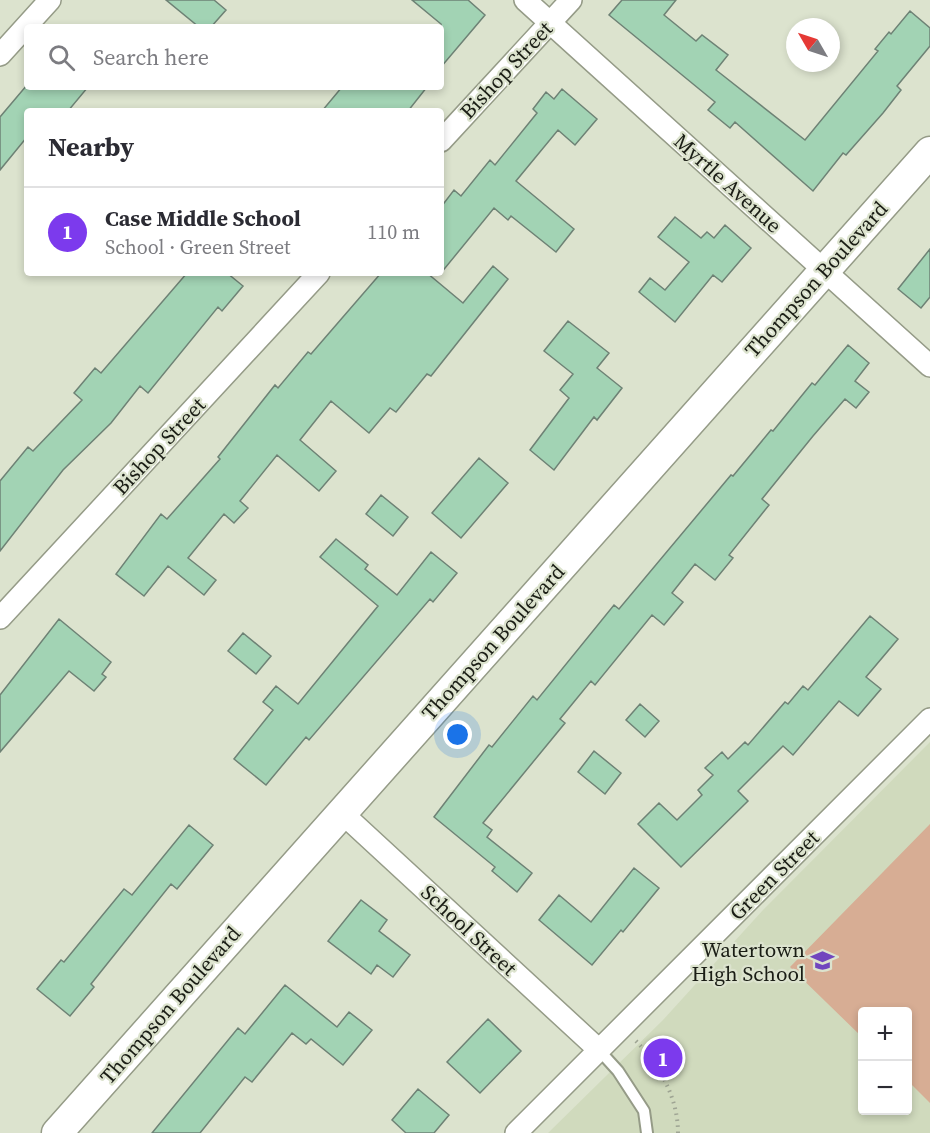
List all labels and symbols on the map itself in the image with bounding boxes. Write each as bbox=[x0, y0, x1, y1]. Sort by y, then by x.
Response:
street label: Bishop Street bbox=[453, 15, 559, 125]
north arrow bbox=[786, 18, 840, 72]
street label: Myrtle Avenue bbox=[668, 127, 788, 239]
street label: Thompson Boulevard bbox=[738, 195, 894, 363]
street label: Bishop Street bbox=[106, 391, 212, 501]
street label: Thompson Boulevard bbox=[415, 558, 571, 726]
your location bbox=[443, 720, 472, 749]
street label: Green Street bbox=[723, 824, 825, 926]
street label: School Street bbox=[415, 878, 524, 982]
street label: Thompson Boulevard bbox=[93, 920, 247, 1090]
place label: Watertown High School bbox=[692, 935, 805, 988]
school or university icon: Watertown High School bbox=[810, 948, 836, 974]
pin: 1 bbox=[644, 1036, 682, 1080]

